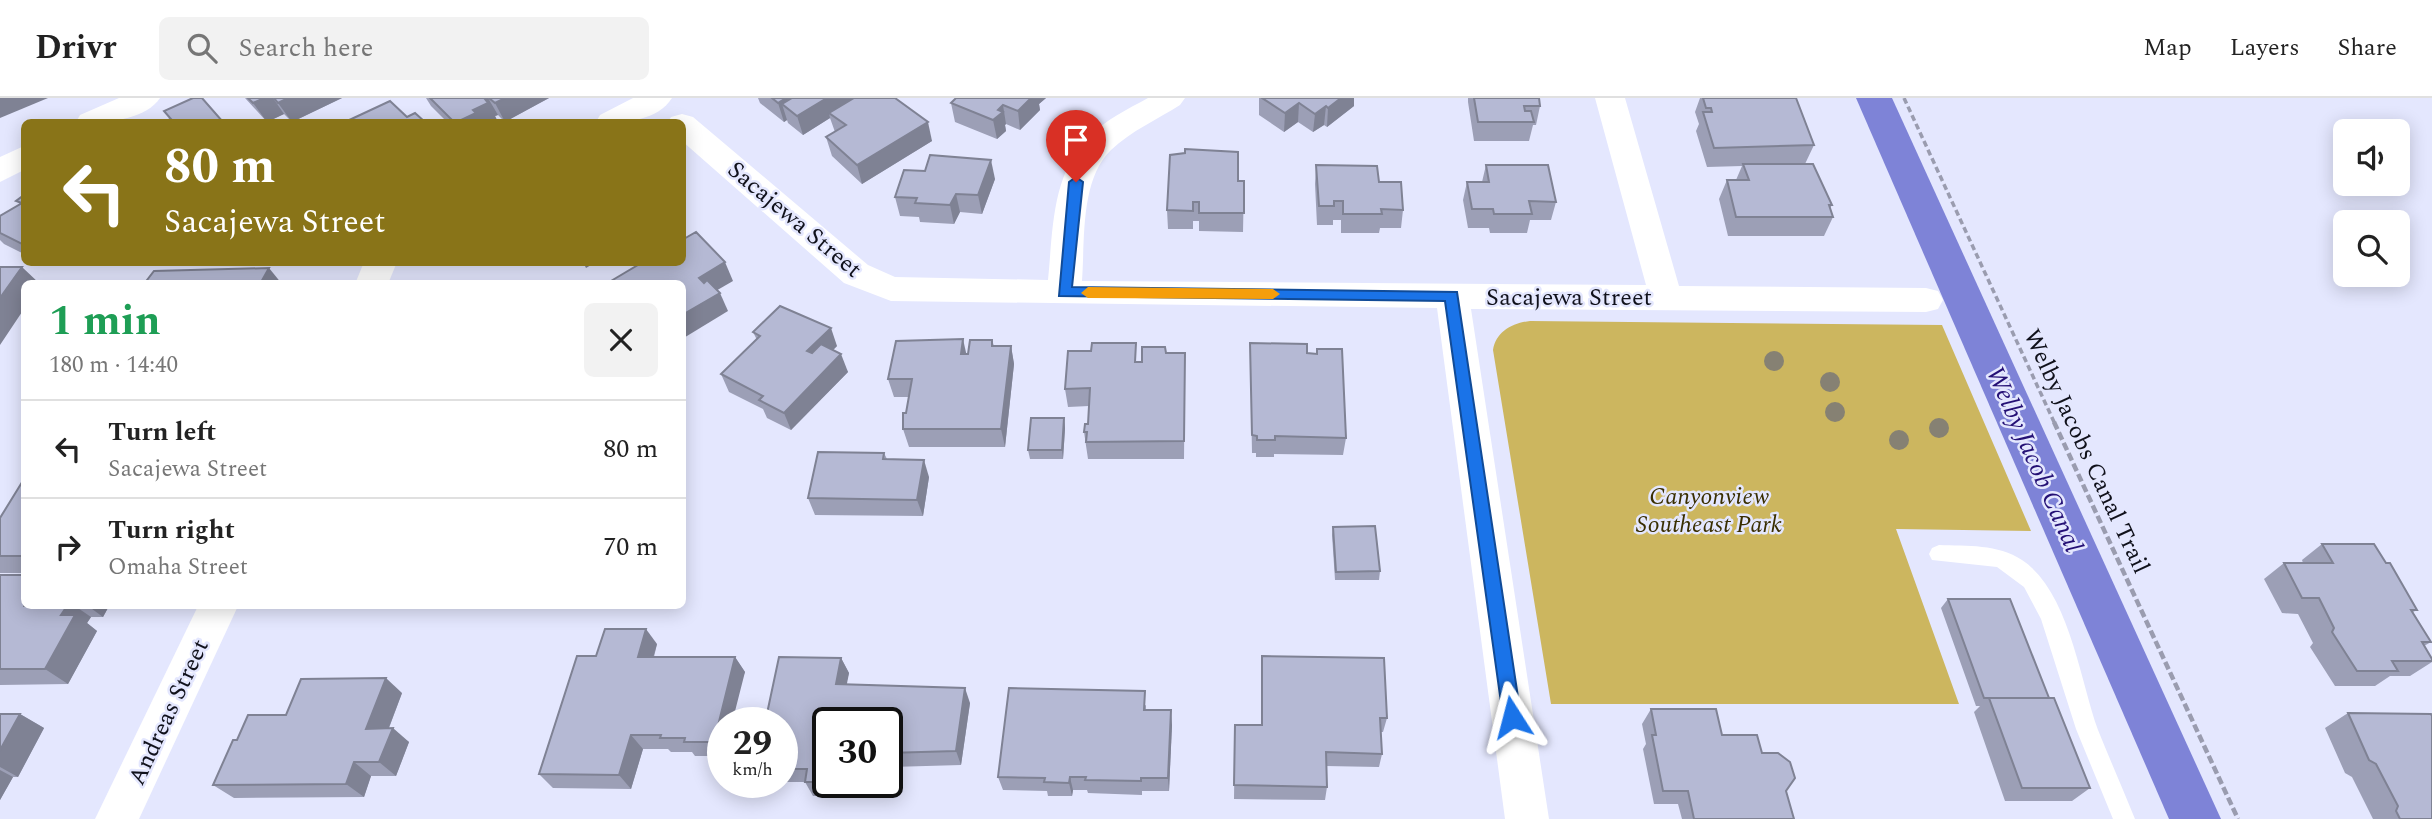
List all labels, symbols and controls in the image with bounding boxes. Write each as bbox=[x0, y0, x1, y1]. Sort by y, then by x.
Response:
search box bbox=[159, 17, 649, 80]
text: Drivr bbox=[35, 23, 117, 73]
text: Search here bbox=[239, 28, 373, 68]
icon: search bbox=[183, 29, 221, 67]
text: Map bbox=[2143, 30, 2192, 66]
text: Layers bbox=[2230, 30, 2300, 66]
text: Share bbox=[2338, 30, 2397, 66]
pin bbox=[1046, 110, 1106, 182]
map controls bbox=[2333, 119, 2410, 287]
button: sound bbox=[2333, 119, 2410, 196]
icon: arrive bbox=[1057, 121, 1095, 159]
text: 80 m bbox=[164, 130, 275, 205]
icon: left bbox=[49, 147, 140, 238]
street label: Sacajewa Street bbox=[719, 153, 870, 287]
text: Sacajewa Street bbox=[164, 198, 386, 247]
button: search bbox=[2333, 210, 2410, 287]
street label: Sacajewa Street bbox=[1486, 280, 1652, 316]
text: 1 min bbox=[49, 290, 161, 353]
button: close bbox=[584, 303, 658, 377]
street label: Welby Jacobs Canal Trail bbox=[2013, 323, 2159, 580]
text: 180 m · 14:40 bbox=[49, 348, 178, 383]
water label: Welby Jacob Canal bbox=[1975, 360, 2093, 559]
text: Turn left bbox=[108, 412, 216, 452]
text: 80 m bbox=[603, 429, 658, 469]
icon: left bbox=[49, 430, 87, 468]
text: Sacajewa Street bbox=[108, 452, 267, 487]
park label: Canyonview Southeast Park bbox=[1636, 479, 1782, 543]
text: Turn right bbox=[108, 510, 235, 550]
text: 70 m bbox=[603, 527, 658, 567]
icon: right bbox=[49, 528, 87, 566]
text: Omaha Street bbox=[108, 550, 248, 585]
street label: Andreas Street bbox=[119, 633, 219, 792]
position arrow bbox=[1475, 680, 1549, 754]
speed limit sign: 30 bbox=[812, 707, 903, 798]
text: 29 bbox=[733, 717, 772, 770]
text: km/h bbox=[732, 756, 773, 783]

